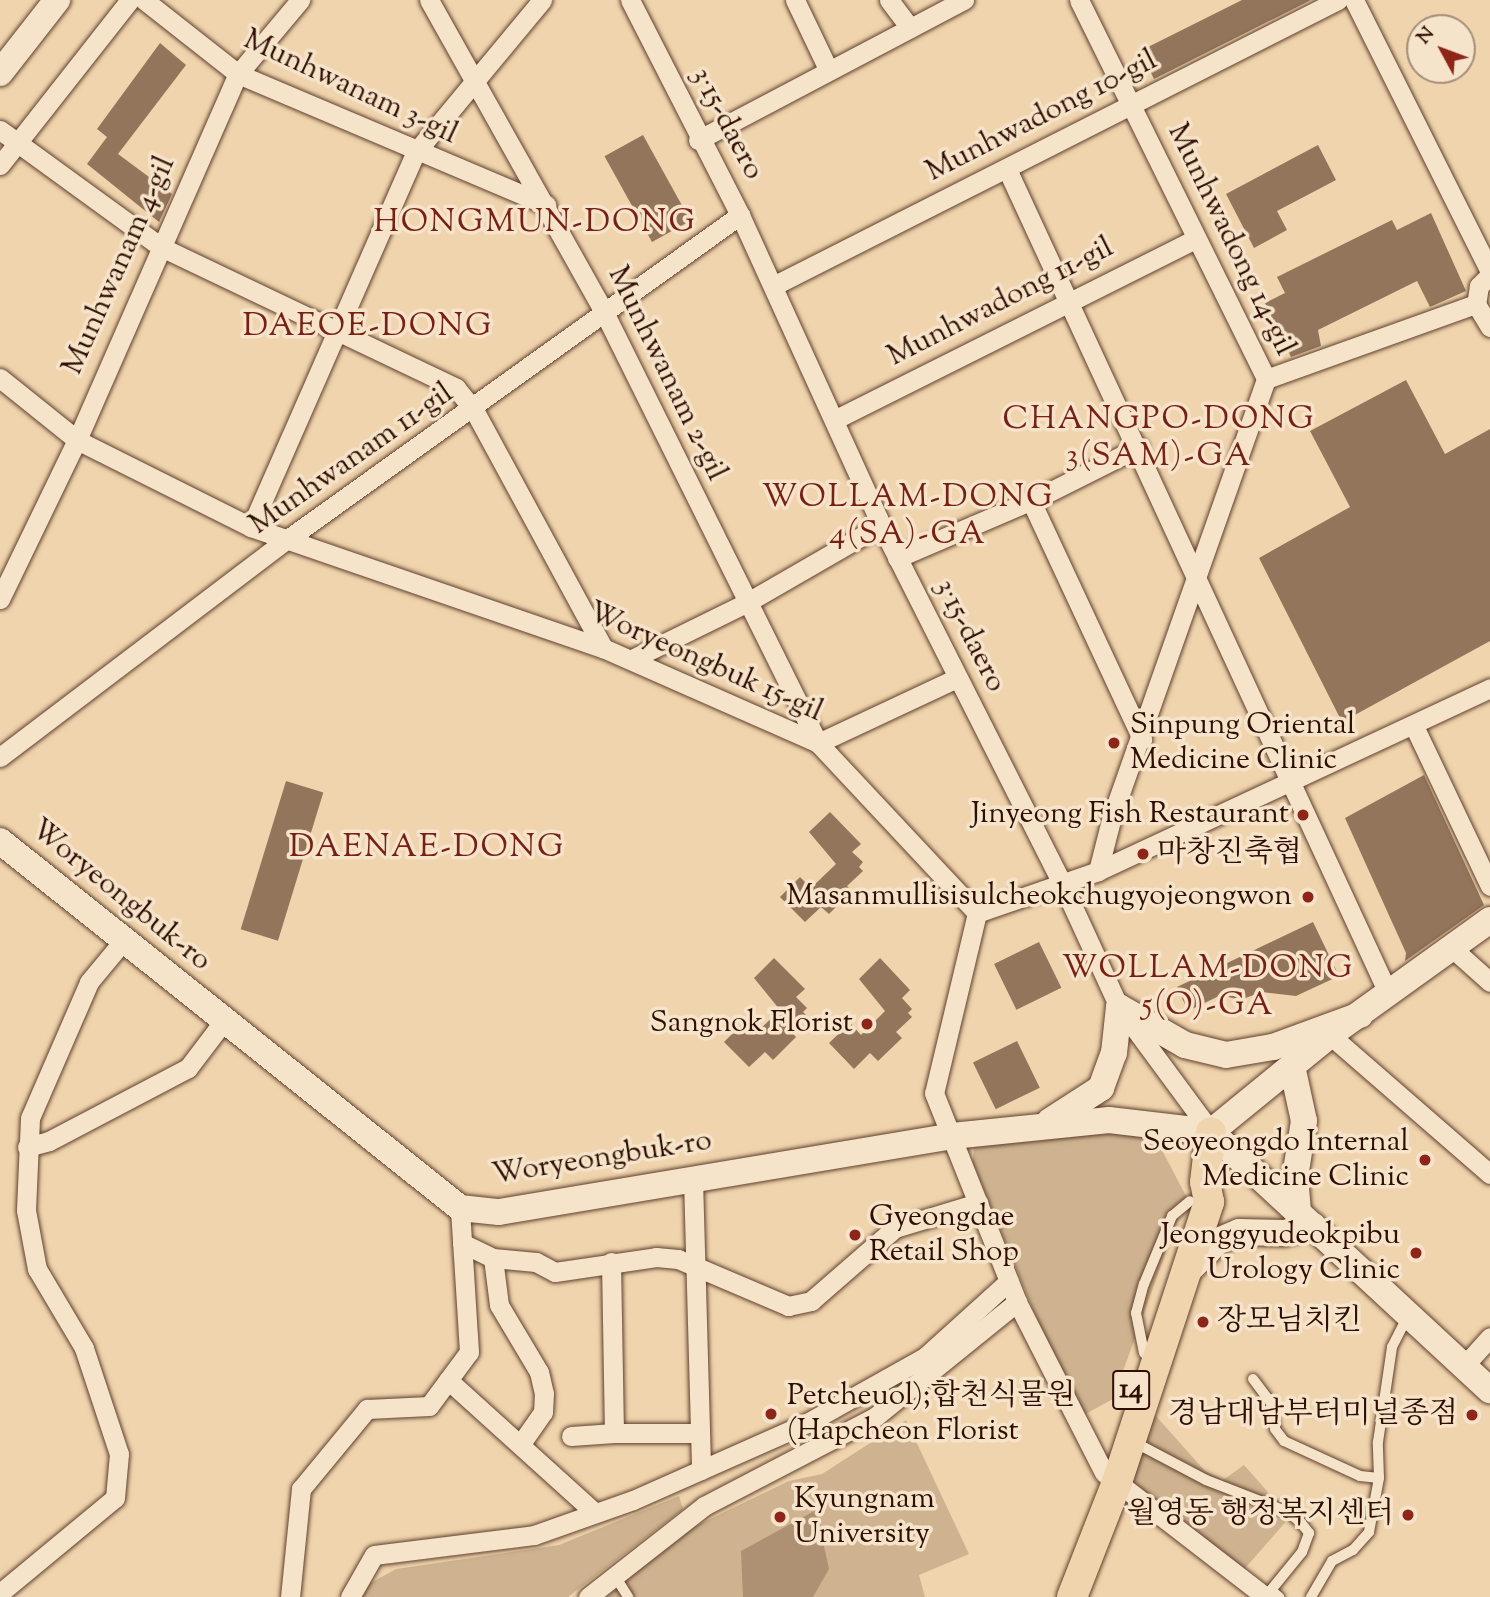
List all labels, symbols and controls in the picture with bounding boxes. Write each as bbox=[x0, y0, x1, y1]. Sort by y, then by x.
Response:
north arrow bbox=[1406, 14, 1476, 84]
text: N bbox=[1411, 22, 1441, 51]
street label: Munhwanam 3-gil bbox=[237, 23, 463, 153]
street label: Munhwadong 10-gil bbox=[921, 43, 1163, 191]
street label: 3·15-daero bbox=[681, 62, 771, 186]
street label: Munhwadong 14-gil bbox=[1158, 118, 1302, 362]
street label: Munhwanam 4-gil bbox=[56, 151, 184, 381]
district label: HONGMUN-DONG bbox=[375, 204, 695, 242]
street label: Munhwadong 11-gil bbox=[882, 231, 1120, 375]
street label: Munhwanam 2-gil bbox=[598, 261, 734, 487]
district label: DAEOE-DONG bbox=[244, 308, 492, 346]
street label: Munhwanam 11-gil bbox=[243, 376, 461, 544]
district label: CHANGPO-DONG 3(SAM)-GA bbox=[1004, 402, 1314, 477]
district label: WOLLAM-DONG 4(SA)-GA bbox=[763, 480, 1053, 555]
street label: 3·15-daero bbox=[925, 573, 1013, 699]
street label: Woryeongbuk 15-gil bbox=[582, 595, 828, 731]
place label: Sinpung Oriental Medicine Clinic bbox=[1130, 708, 1355, 778]
marker: Sinpung Oriental Medicine Clinic bbox=[1104, 733, 1124, 753]
place label: Jinyeong Fish Restaurant bbox=[971, 797, 1289, 833]
marker: Jinyeong Fish Restaurant bbox=[1295, 807, 1311, 823]
street label: Woryeongbuk-ro bbox=[22, 812, 218, 980]
district label: DAENAE-DONG bbox=[290, 829, 564, 867]
place label: 마창진축협 bbox=[1157, 836, 1302, 872]
marker: 마창진축협 bbox=[1135, 846, 1151, 862]
place label: Masanmullisisulcheokchugyojeongwon bbox=[786, 879, 1292, 915]
marker: Masanmullisisulcheokchugyojeongwon bbox=[1298, 887, 1318, 907]
district label: WOLLAM-DONG 5(O)-GA bbox=[1063, 951, 1353, 1026]
place label: Sangnok Florist bbox=[650, 1006, 853, 1042]
marker: Sangnok Florist bbox=[859, 1016, 875, 1032]
street label: Woryeongbuk-ro bbox=[490, 1124, 714, 1194]
place label: Seoyeongdo Internal Medicine Clinic bbox=[1143, 1125, 1409, 1196]
marker: Seoyeongdo Internal Medicine Clinic bbox=[1415, 1150, 1435, 1170]
place label: Gyeongdae Retail Shop bbox=[869, 1200, 1019, 1270]
place label: Jeonggyudeokpibu Urology Clinic bbox=[1161, 1218, 1400, 1288]
marker: Gyeongdae Retail Shop bbox=[847, 1227, 863, 1243]
marker: Jeonggyudeokpibu Urology Clinic bbox=[1406, 1243, 1426, 1263]
place label: 장모님치킨 bbox=[1217, 1304, 1362, 1340]
marker: 장모님치킨 bbox=[1195, 1314, 1211, 1330]
road number: 14 bbox=[1112, 1366, 1150, 1414]
place label: Petcheuol);합천식물원 (Hapcheon Florist bbox=[787, 1379, 1076, 1450]
place label: 경남대남부터미널종점 bbox=[1168, 1397, 1458, 1433]
marker: Petcheuol);합천식물원 (Hapcheon Florist bbox=[761, 1404, 781, 1424]
marker: 경남대남부터미널종점 bbox=[1464, 1407, 1480, 1423]
place label: Kyungnam University bbox=[794, 1482, 935, 1552]
place label: 월영동 행정복지센터 bbox=[1127, 1497, 1394, 1533]
marker: 월영동 행정복지센터 bbox=[1400, 1507, 1416, 1523]
marker: Kyungnam University bbox=[772, 1509, 788, 1525]

